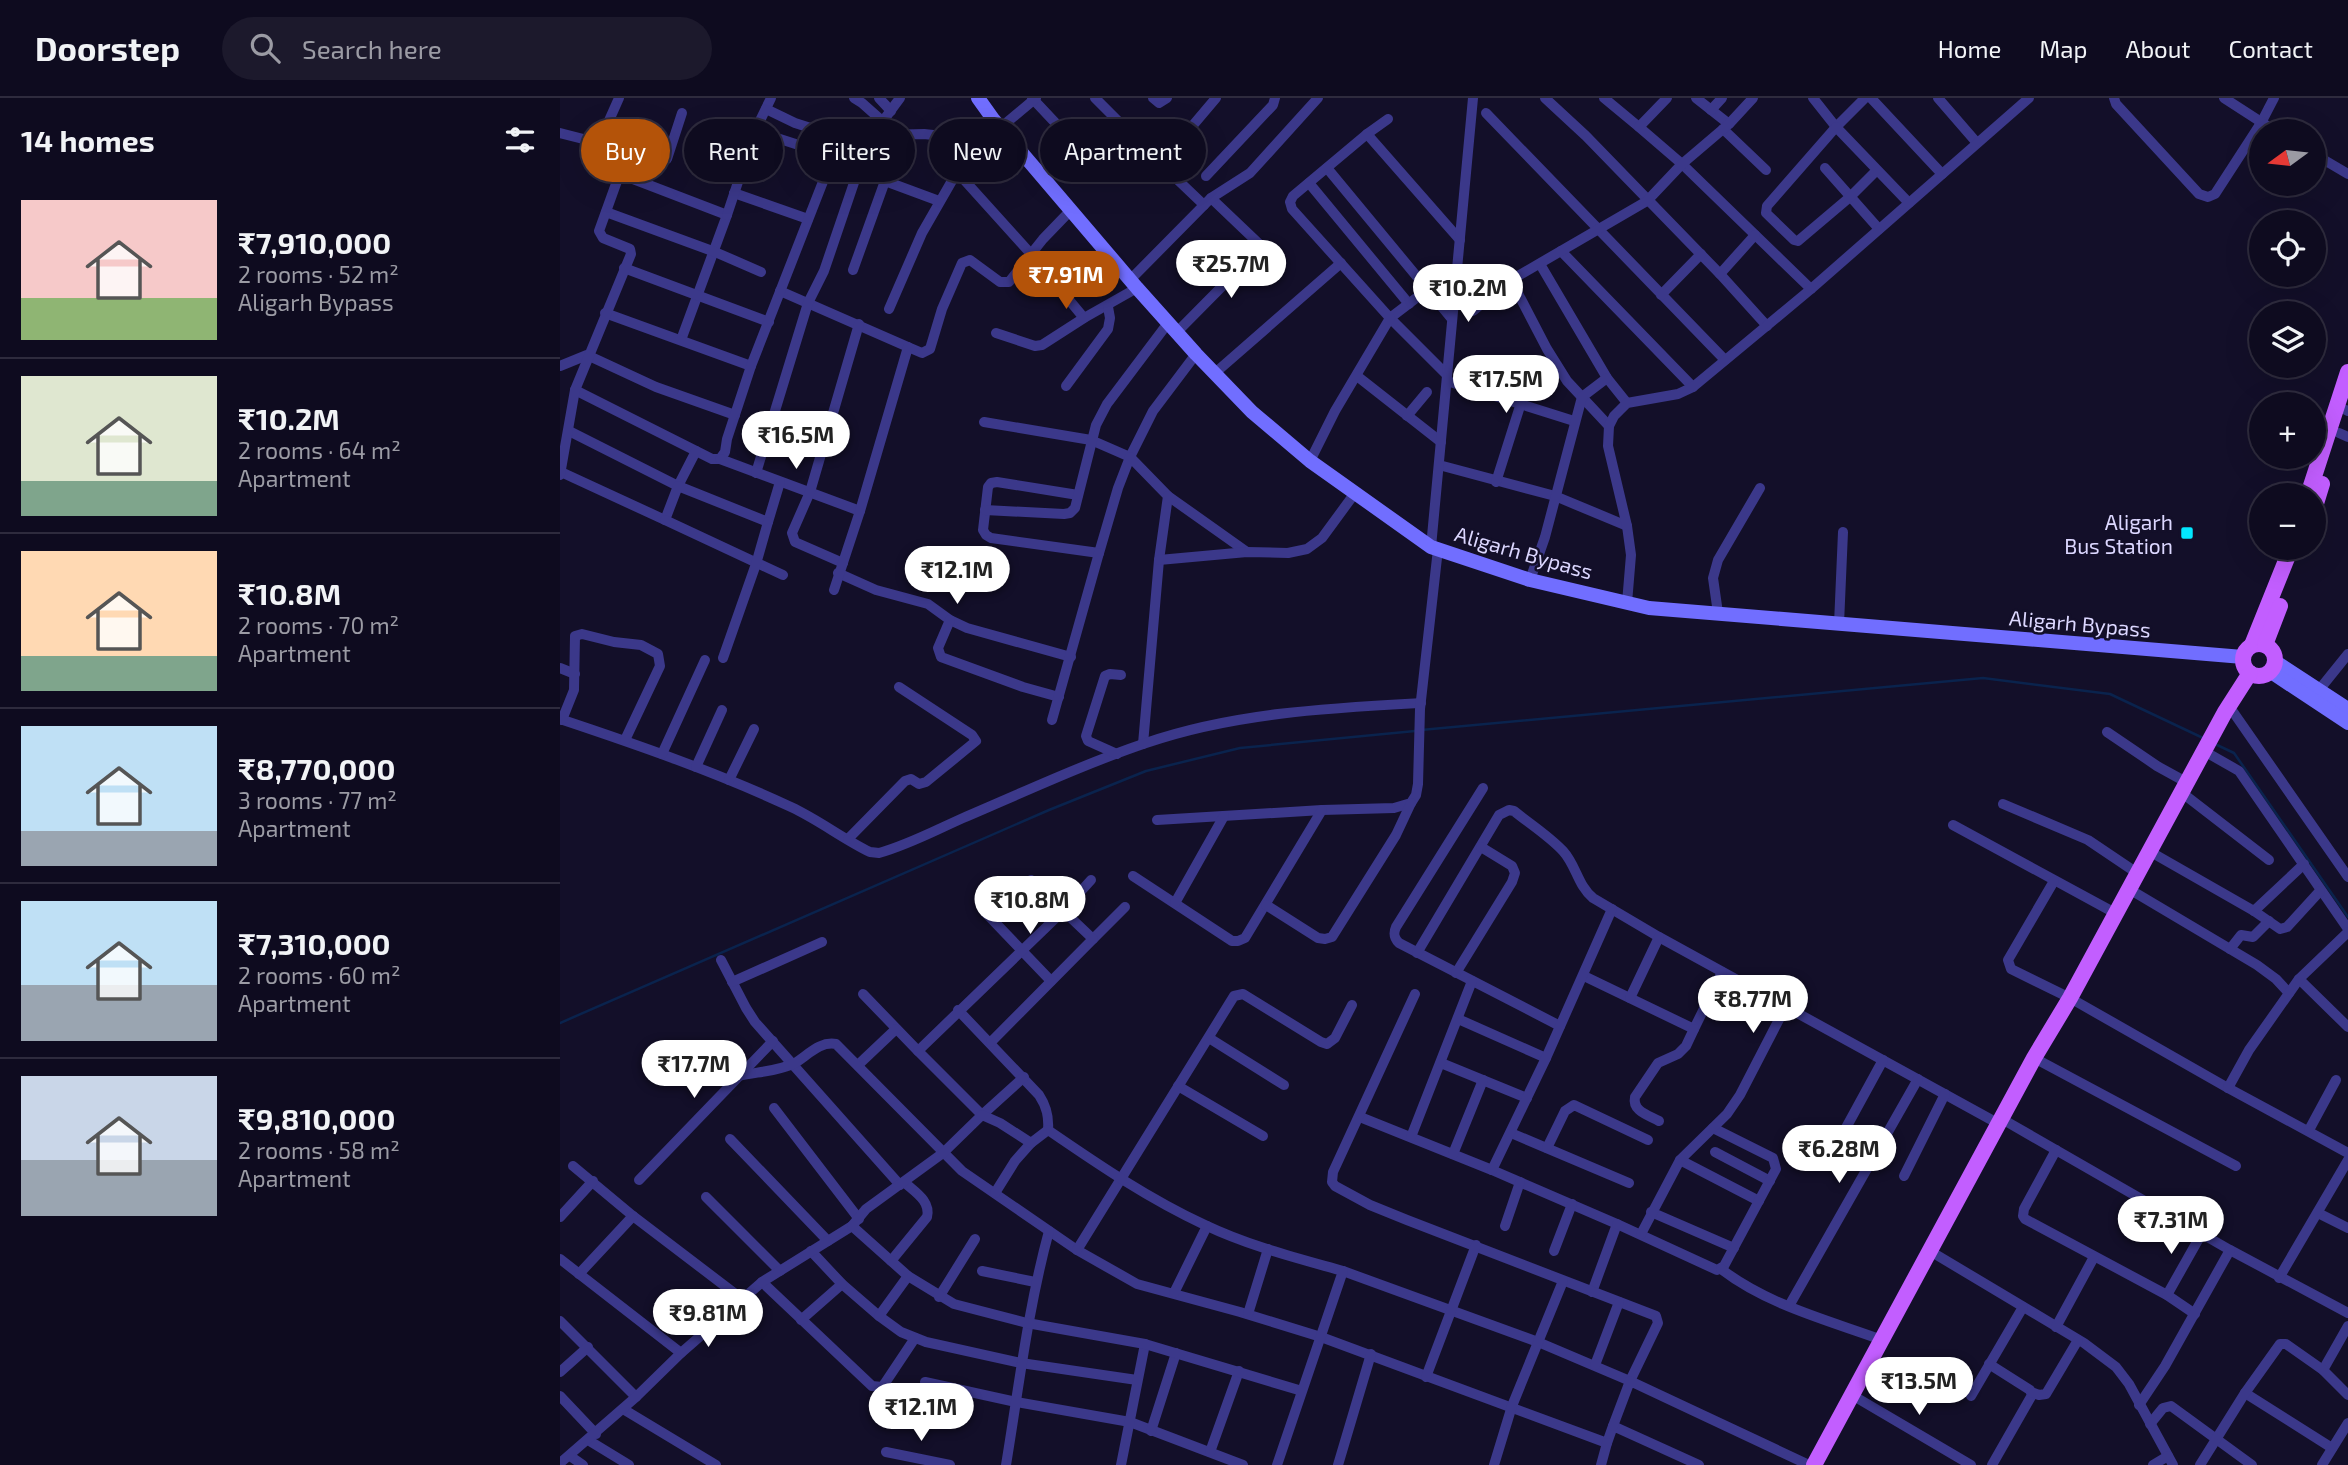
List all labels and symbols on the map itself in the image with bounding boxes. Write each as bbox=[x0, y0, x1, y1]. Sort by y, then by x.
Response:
north arrow bbox=[2249, 119, 2326, 196]
pin: ₹25.7M bbox=[1174, 240, 1288, 300]
pin: ₹7.91M bbox=[1009, 252, 1123, 311]
pin: ₹10.2M bbox=[1411, 264, 1525, 324]
pin: ₹17.5M bbox=[1449, 356, 1563, 415]
pin: ₹16.5M bbox=[739, 412, 853, 471]
place label: Aligarh Bus Station bbox=[2064, 509, 2173, 558]
street label: Aligarh Bypass bbox=[1452, 520, 1596, 584]
marker: Aligarh Bus Station bbox=[2179, 525, 2195, 541]
pin: ₹12.1M bbox=[900, 546, 1014, 606]
street label: Aligarh Bypass bbox=[2008, 604, 2152, 642]
pin: ₹10.8M bbox=[973, 876, 1087, 936]
pin: ₹8.77M bbox=[1696, 976, 1810, 1035]
pin: ₹17.7M bbox=[637, 1040, 751, 1100]
pin: ₹6.28M bbox=[1782, 1126, 1896, 1185]
pin: ₹7.31M bbox=[2114, 1196, 2228, 1256]
pin: ₹9.81M bbox=[651, 1290, 765, 1349]
pin: ₹13.5M bbox=[1862, 1358, 1976, 1417]
pin: ₹12.1M bbox=[864, 1384, 978, 1443]

